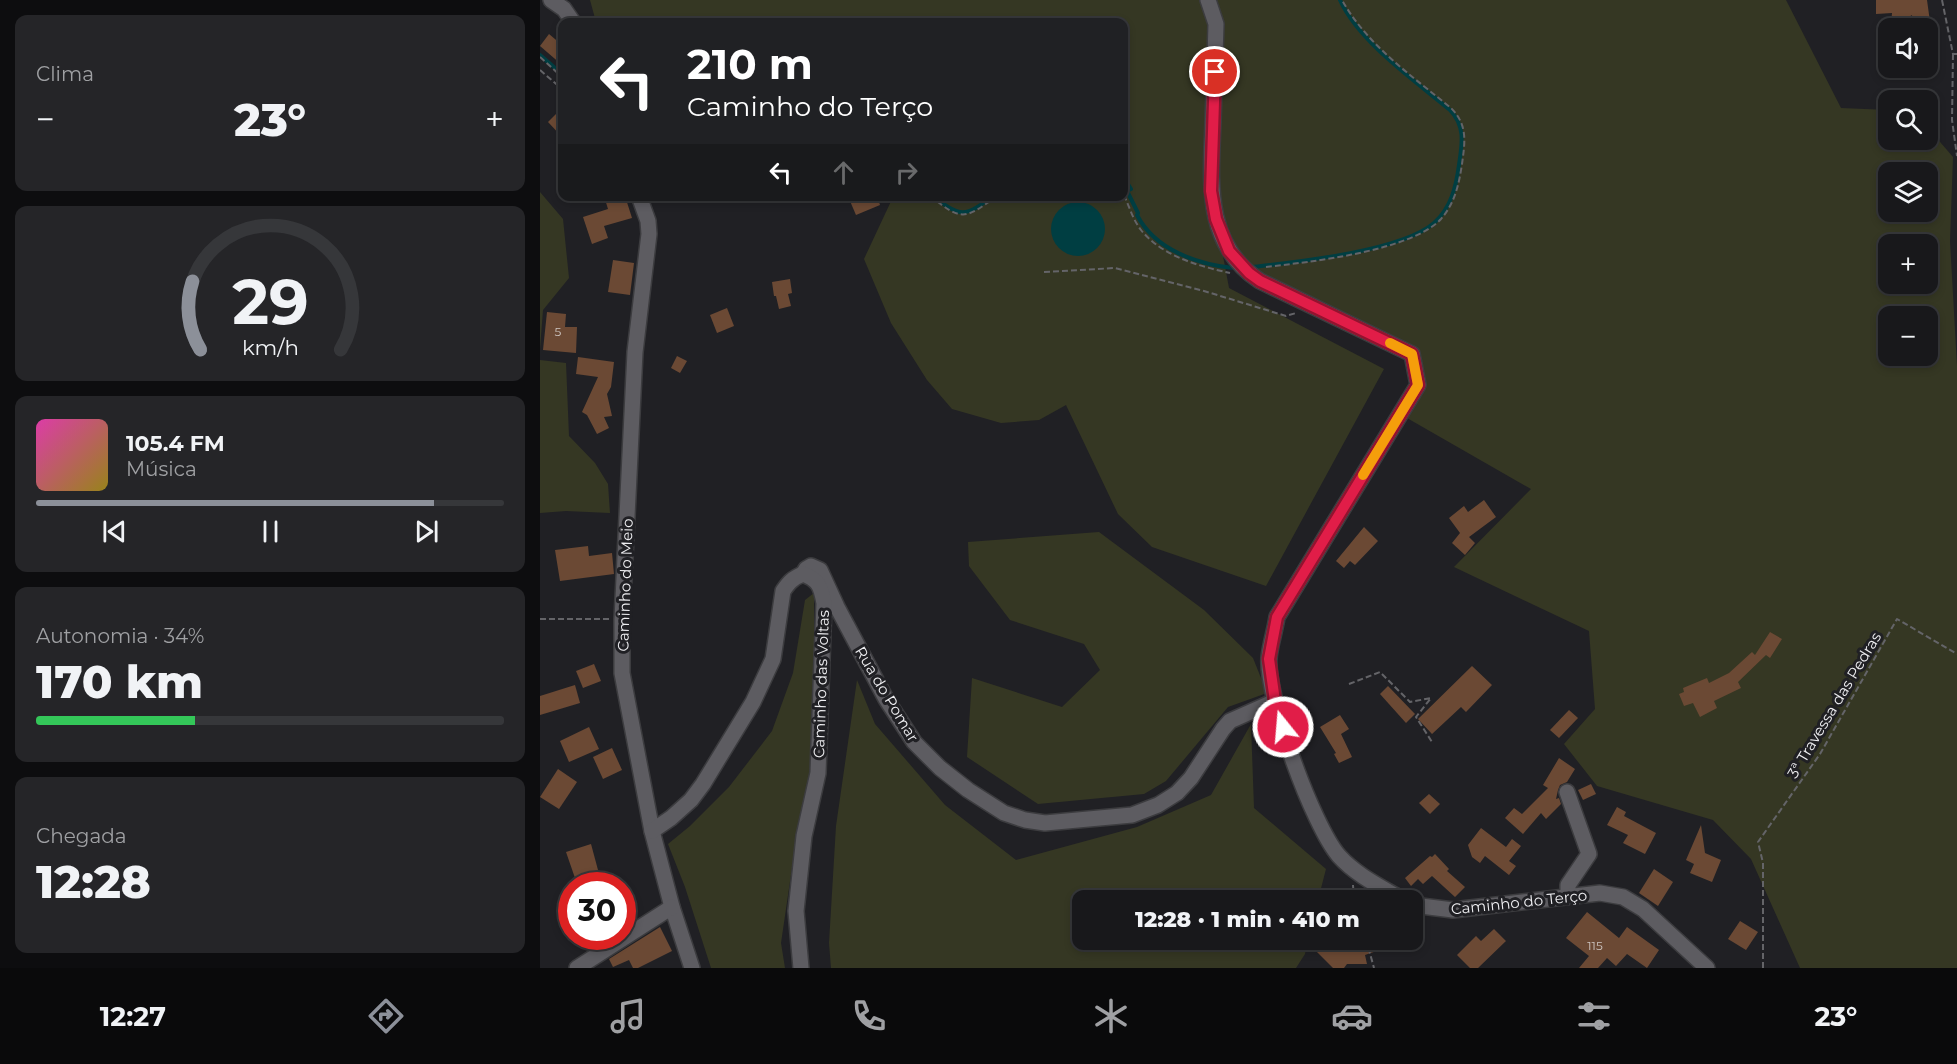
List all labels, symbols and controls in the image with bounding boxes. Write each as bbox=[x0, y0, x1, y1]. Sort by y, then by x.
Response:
map controls bbox=[1878, 18, 1938, 366]
button: sound bbox=[1878, 18, 1938, 78]
text: 210 m bbox=[687, 38, 813, 90]
icon: left bbox=[588, 42, 666, 120]
pin bbox=[1189, 46, 1240, 97]
icon: arrive bbox=[1198, 55, 1231, 88]
text: Clima bbox=[36, 62, 94, 86]
text: Caminho do Terço bbox=[687, 90, 933, 123]
button: search bbox=[1878, 90, 1938, 150]
text: 23° bbox=[234, 92, 306, 147]
text: − bbox=[36, 99, 55, 139]
text: + bbox=[485, 99, 504, 139]
icon: left bbox=[764, 156, 797, 189]
icon: ahead bbox=[827, 156, 860, 189]
icon: right bbox=[890, 156, 923, 189]
button: layers bbox=[1878, 162, 1938, 222]
button: + bbox=[1878, 234, 1938, 294]
text: 29 bbox=[232, 265, 308, 341]
button: − bbox=[1878, 306, 1938, 366]
house number: 5 bbox=[555, 324, 562, 339]
text: km/h bbox=[241, 335, 299, 361]
text: 105.4 FM bbox=[126, 430, 225, 457]
text: Música bbox=[126, 457, 197, 481]
icon: previous bbox=[98, 515, 131, 548]
icon: pause bbox=[254, 515, 287, 548]
icon: next bbox=[410, 515, 443, 548]
street label: Caminho do Meio bbox=[613, 518, 637, 652]
street label: Caminho das Voltas bbox=[809, 610, 833, 758]
text: Autonomia · 34% bbox=[36, 624, 204, 648]
street label: 3ª Travessa das Pedras bbox=[1783, 629, 1885, 781]
street label: Rua do Pomar bbox=[851, 643, 923, 745]
text: 170 km bbox=[36, 654, 203, 709]
position arrow bbox=[1251, 695, 1315, 759]
text: Chegada bbox=[36, 824, 127, 848]
text: 12:28 bbox=[36, 854, 151, 909]
speed limit sign: 30 bbox=[558, 872, 636, 950]
street label: Caminho do Terço bbox=[1450, 885, 1588, 919]
text: 12:28 · 1 min · 410 m bbox=[1135, 906, 1360, 933]
house number: 115 bbox=[1587, 938, 1603, 953]
icon: directions bbox=[365, 995, 407, 1037]
icon: music bbox=[607, 995, 649, 1037]
icon: phone bbox=[848, 995, 890, 1037]
icon: climate bbox=[1090, 995, 1132, 1037]
icon: car bbox=[1331, 995, 1373, 1037]
icon: filters bbox=[1573, 995, 1615, 1037]
text: 12:27 bbox=[100, 1000, 166, 1033]
text: 23° bbox=[1814, 1000, 1857, 1033]

